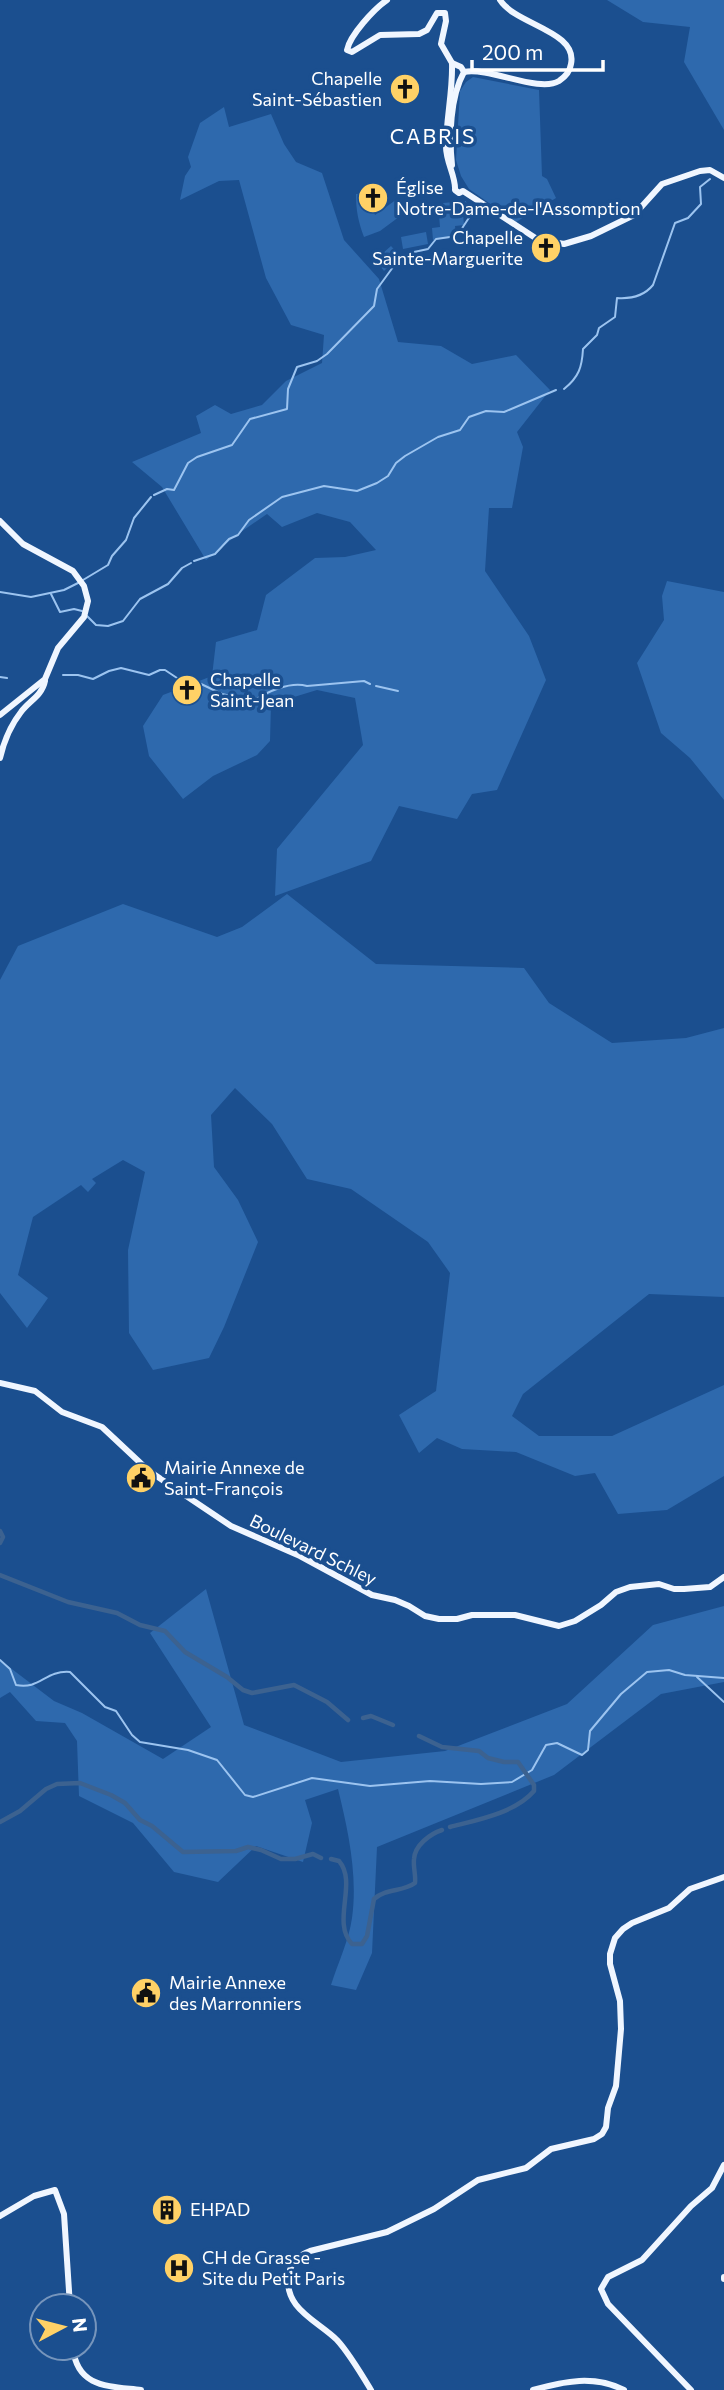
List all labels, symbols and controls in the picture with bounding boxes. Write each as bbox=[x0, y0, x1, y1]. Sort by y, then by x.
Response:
scale bar bbox=[472, 28, 603, 72]
text: 200 m bbox=[482, 39, 543, 64]
place label: Chapelle Saint-Sébastien bbox=[252, 67, 382, 110]
church icon: Chapelle Saint-Sébastien bbox=[388, 72, 422, 106]
district label: CABRIS bbox=[390, 123, 476, 148]
place label: Église Notre-Dame-de-l'Assomption bbox=[396, 176, 641, 219]
church icon: Église Notre-Dame-de-l'Assomption bbox=[356, 181, 390, 215]
place label: Chapelle Sainte-Marguerite bbox=[372, 226, 523, 269]
church icon: Chapelle Sainte-Marguerite bbox=[529, 231, 563, 265]
place label: Chapelle Saint-Jean bbox=[210, 668, 294, 711]
church icon: Chapelle Saint-Jean bbox=[170, 673, 204, 707]
place label: Mairie Annexe de Saint-François bbox=[164, 1456, 304, 1499]
public building icon: Mairie Annexe de Saint-François bbox=[124, 1461, 158, 1495]
street label: Boulevard Schley bbox=[246, 1509, 380, 1589]
place label: Mairie Annexe des Marronniers bbox=[169, 1971, 302, 2014]
public building icon: Mairie Annexe des Marronniers bbox=[129, 1976, 163, 2010]
building icon: EHPAD bbox=[150, 2193, 184, 2227]
place label: EHPAD bbox=[190, 2198, 250, 2220]
place label: CH de Grasse - Site du Petit Paris bbox=[202, 2246, 345, 2289]
hospital icon: CH de Grasse - Site du Petit Paris bbox=[162, 2251, 196, 2285]
north arrow bbox=[28, 2292, 98, 2362]
text: N bbox=[68, 2316, 93, 2333]

